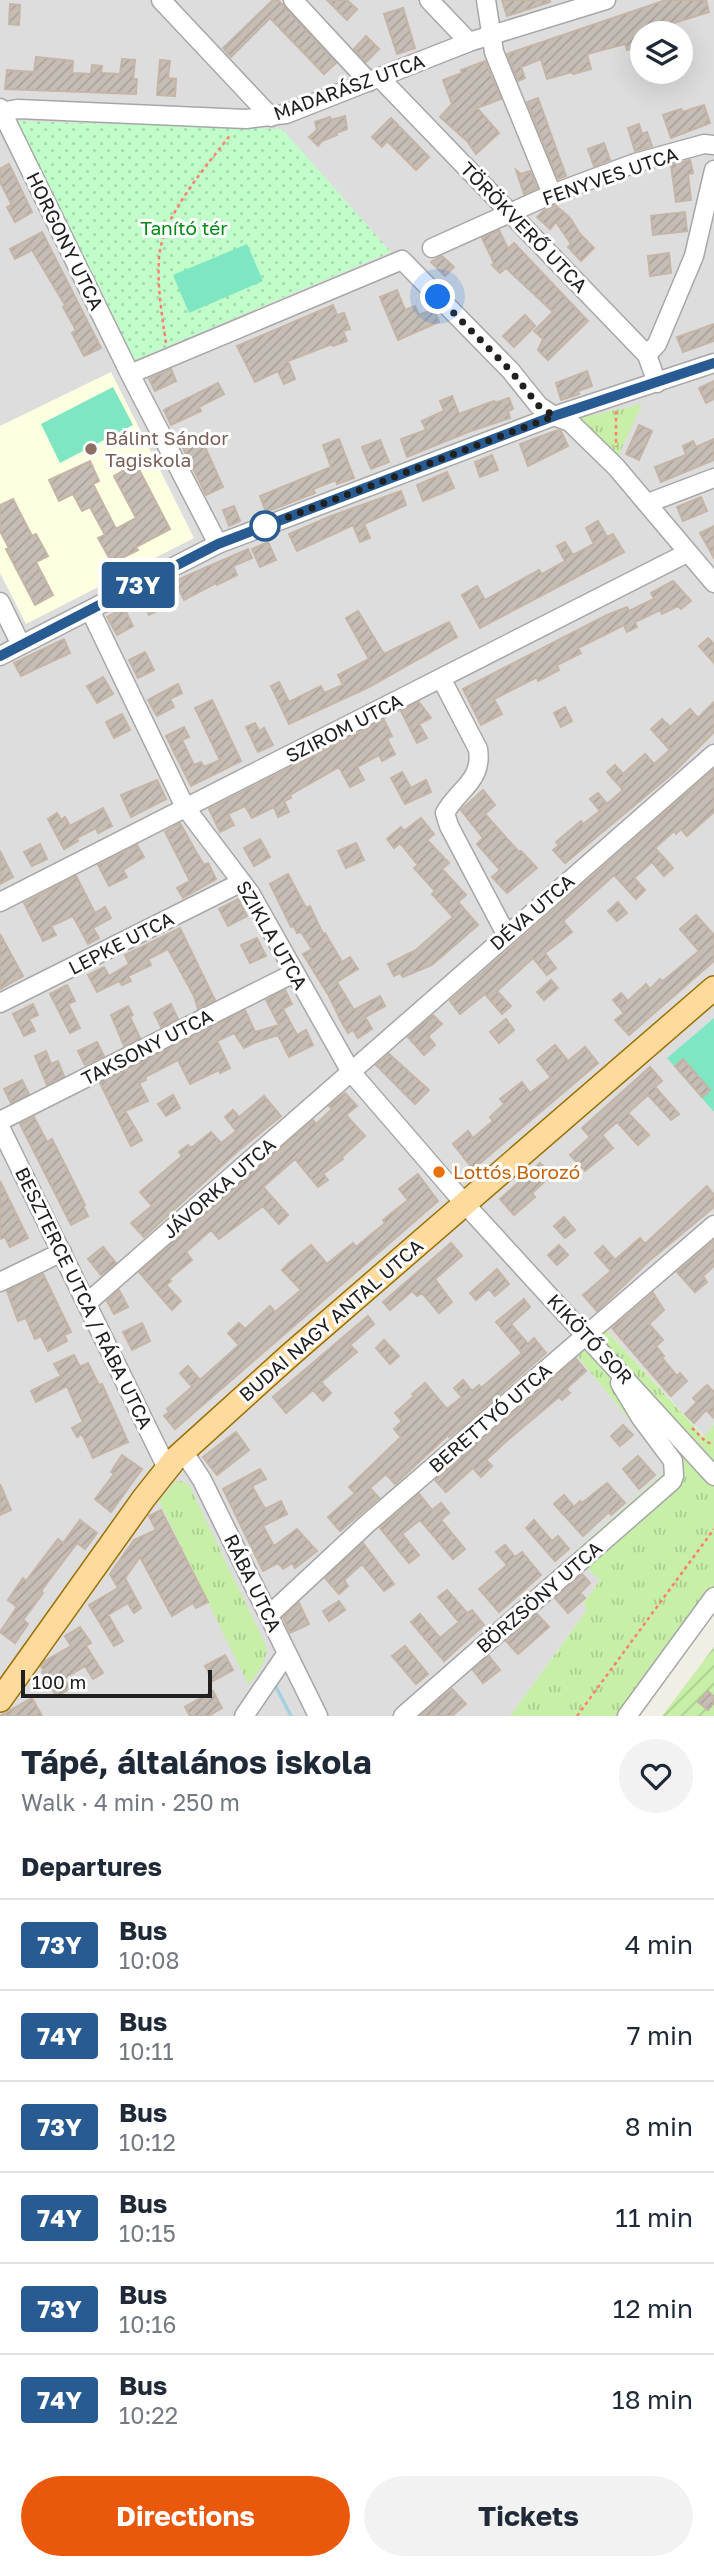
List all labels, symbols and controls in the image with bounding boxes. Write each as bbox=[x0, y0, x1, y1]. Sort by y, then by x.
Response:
map controls bbox=[630, 21, 693, 84]
button: layers bbox=[630, 21, 693, 84]
street label: MADARÁSZ UTCA bbox=[270, 48, 428, 125]
street label: FENYVES UTCA bbox=[539, 142, 681, 209]
street label: TÖRÖKVERŐ UTCA bbox=[456, 157, 593, 297]
street label: HORGONY UTCA bbox=[22, 168, 109, 314]
park label: Tanító tér bbox=[140, 216, 228, 239]
your location bbox=[420, 279, 455, 314]
place label: Bálint Sándor Tagiskola bbox=[105, 426, 229, 471]
marker: Bálint Sándor Tagiskola bbox=[83, 441, 99, 457]
unlabelled marker bbox=[250, 511, 280, 541]
line badge: 73Y bbox=[98, 562, 178, 608]
text: 73Y bbox=[116, 570, 160, 599]
street label: SZIROM UTCA bbox=[282, 688, 406, 767]
street label: DÉVA UTCA bbox=[485, 869, 579, 954]
street label: SZIKLA UTCA bbox=[232, 876, 313, 993]
street label: LEPKE UTCA bbox=[64, 906, 177, 979]
street label: TAKSONY UTCA bbox=[77, 1004, 216, 1089]
street label: JÁVORKA UTCA bbox=[158, 1132, 280, 1243]
place label: Lottós Borozó bbox=[453, 1160, 580, 1183]
street label: BESZTERCE UTCA / RÁBA UTCA bbox=[11, 1163, 158, 1433]
marker: Lottós Borozó bbox=[431, 1164, 447, 1180]
street label: BUDAI NAGY ANTAL UTCA bbox=[234, 1233, 427, 1406]
street label: KIKÖTŐ SOR bbox=[543, 1289, 638, 1388]
street label: BERETTYÓ UTCA bbox=[424, 1358, 556, 1477]
street label: RÁBA UTCA bbox=[220, 1530, 287, 1636]
street label: BÖRZSÖNY UTCA bbox=[471, 1536, 606, 1657]
scale bar bbox=[21, 1667, 212, 1699]
text: 100 m bbox=[32, 1670, 86, 1693]
button: heart bbox=[619, 1739, 693, 1813]
text: Tápé, általános iskola bbox=[21, 1742, 372, 1781]
text: Walk · 4 min · 250 m bbox=[21, 1788, 240, 1816]
text: Departures bbox=[21, 1851, 162, 1882]
text: Bus bbox=[119, 1915, 167, 1946]
text: 4 min bbox=[625, 1929, 693, 1960]
text: 73Y bbox=[37, 1930, 82, 1959]
text: 10:08 bbox=[119, 1946, 180, 1974]
text: Bus bbox=[119, 2006, 167, 2037]
text: 7 min bbox=[627, 2020, 693, 2051]
text: 74Y bbox=[37, 2021, 82, 2050]
text: 10:11 bbox=[119, 2037, 174, 2065]
text: Bus bbox=[119, 2097, 167, 2128]
text: 8 min bbox=[625, 2111, 693, 2142]
text: 73Y bbox=[37, 2112, 82, 2141]
text: 10:12 bbox=[119, 2128, 176, 2156]
text: Bus bbox=[119, 2188, 167, 2219]
text: 11 min bbox=[615, 2202, 693, 2233]
text: 74Y bbox=[37, 2203, 82, 2232]
text: 10:15 bbox=[119, 2219, 176, 2247]
text: Bus bbox=[119, 2279, 167, 2310]
text: 12 min bbox=[613, 2293, 693, 2324]
text: 73Y bbox=[37, 2294, 82, 2323]
text: 10:16 bbox=[119, 2310, 176, 2338]
text: Bus bbox=[119, 2370, 167, 2401]
text: 18 min bbox=[612, 2384, 693, 2415]
text: 74Y bbox=[37, 2385, 82, 2414]
text: 10:22 bbox=[119, 2401, 178, 2429]
button: Directions bbox=[21, 2476, 350, 2556]
button: Tickets bbox=[364, 2476, 693, 2556]

